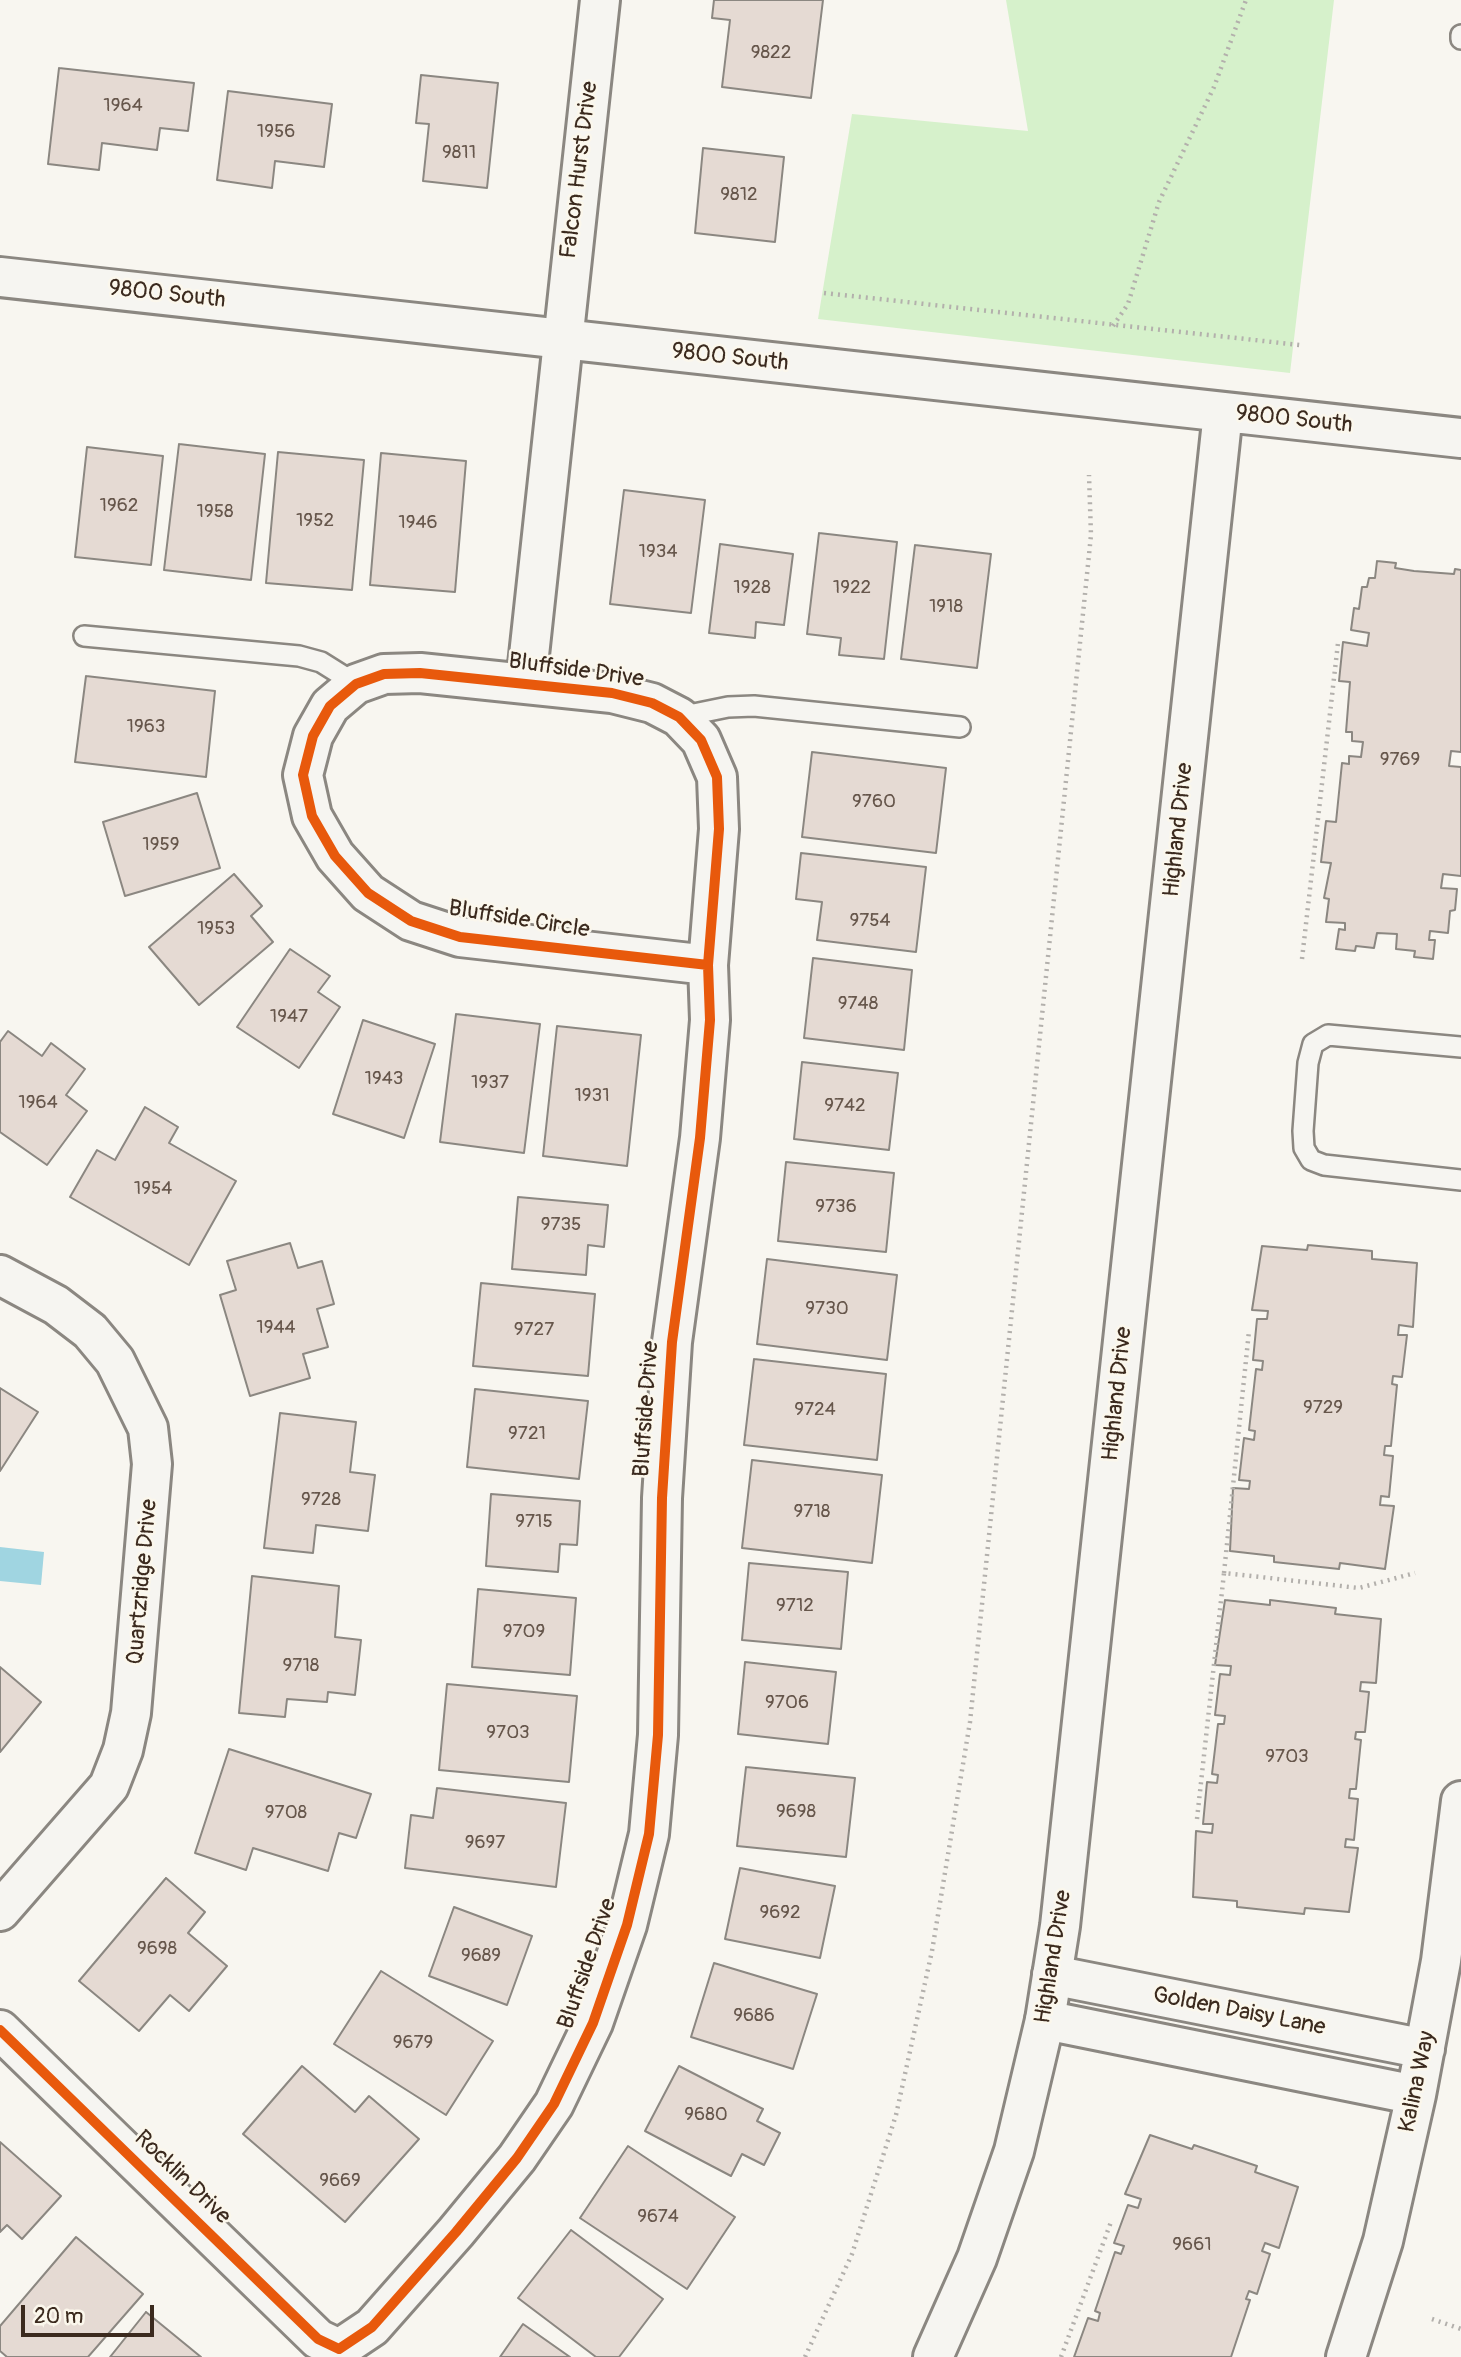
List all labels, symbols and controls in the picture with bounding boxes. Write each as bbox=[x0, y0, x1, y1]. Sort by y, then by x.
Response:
house number: 9822 bbox=[751, 42, 791, 64]
street label: Falcon Hurst Drive bbox=[555, 80, 605, 260]
house number: 1964 bbox=[103, 95, 143, 117]
house number: 1956 bbox=[257, 121, 295, 143]
house number: 9811 bbox=[442, 142, 476, 164]
house number: 9812 bbox=[720, 184, 758, 206]
street label: 9800 South bbox=[107, 275, 227, 315]
street label: 9800 South bbox=[670, 338, 790, 378]
street label: 9800 South bbox=[1234, 400, 1354, 440]
house number: 1962 bbox=[100, 495, 138, 517]
house number: 1958 bbox=[196, 501, 234, 523]
house number: 1952 bbox=[296, 510, 334, 532]
house number: 1946 bbox=[398, 512, 438, 534]
house number: 1934 bbox=[639, 541, 677, 563]
house number: 1928 bbox=[733, 577, 771, 599]
house number: 1922 bbox=[833, 577, 871, 599]
house number: 1918 bbox=[929, 596, 963, 618]
street label: Bluffside Drive bbox=[507, 648, 645, 694]
house number: 1963 bbox=[127, 716, 165, 738]
house number: 9769 bbox=[1380, 749, 1420, 771]
street label: Highland Drive bbox=[1158, 761, 1200, 899]
house number: 9760 bbox=[852, 791, 896, 813]
house number: 1959 bbox=[142, 834, 180, 856]
street label: Bluffside Circle bbox=[447, 895, 591, 945]
house number: 9754 bbox=[849, 910, 891, 932]
house number: 1953 bbox=[197, 918, 235, 940]
house number: 9748 bbox=[838, 993, 878, 1015]
house number: 1947 bbox=[270, 1006, 308, 1028]
house number: 1943 bbox=[365, 1068, 403, 1090]
house number: 1937 bbox=[471, 1072, 509, 1094]
house number: 1931 bbox=[574, 1085, 610, 1107]
house number: 1964 bbox=[18, 1092, 58, 1114]
house number: 9742 bbox=[824, 1095, 866, 1117]
house number: 1954 bbox=[134, 1178, 172, 1200]
house number: 9736 bbox=[815, 1196, 857, 1218]
house number: 9735 bbox=[541, 1214, 581, 1236]
house number: 9730 bbox=[805, 1298, 849, 1320]
house number: 1944 bbox=[256, 1317, 296, 1339]
house number: 9727 bbox=[514, 1319, 554, 1341]
street label: Highland Drive bbox=[1097, 1325, 1139, 1463]
street label: Bluffside Drive bbox=[628, 1340, 666, 1478]
house number: 9729 bbox=[1303, 1397, 1343, 1419]
house number: 9724 bbox=[794, 1399, 836, 1421]
house number: 9721 bbox=[508, 1423, 546, 1445]
house number: 9728 bbox=[301, 1489, 341, 1511]
street label: Quartzridge Drive bbox=[122, 1498, 164, 1666]
house number: 9718 bbox=[794, 1501, 830, 1523]
house number: 9715 bbox=[515, 1511, 553, 1533]
house number: 9712 bbox=[776, 1595, 814, 1617]
house number: 9709 bbox=[503, 1621, 545, 1643]
house number: 9718 bbox=[283, 1655, 319, 1677]
house number: 9706 bbox=[765, 1692, 809, 1714]
house number: 9703 bbox=[486, 1722, 530, 1744]
house number: 9703 bbox=[1265, 1746, 1309, 1768]
house number: 9698 bbox=[776, 1801, 816, 1823]
house number: 9708 bbox=[265, 1802, 307, 1824]
house number: 9697 bbox=[465, 1832, 505, 1854]
street label: Highland Drive bbox=[1030, 1888, 1078, 2026]
street label: Bluffside Drive bbox=[553, 1895, 623, 2033]
house number: 9692 bbox=[759, 1902, 801, 1924]
house number: 9698 bbox=[137, 1938, 177, 1960]
house number: 9689 bbox=[461, 1945, 501, 1967]
street label: Golden Daisy Lane bbox=[1150, 1982, 1328, 2042]
house number: 9686 bbox=[733, 2005, 775, 2027]
street label: Kalina Way bbox=[1394, 2029, 1442, 2135]
house number: 9679 bbox=[393, 2032, 433, 2054]
house number: 9680 bbox=[684, 2104, 728, 2126]
street label: Rocklin Drive bbox=[128, 2125, 236, 2231]
house number: 9669 bbox=[319, 2170, 361, 2192]
house number: 9674 bbox=[637, 2206, 679, 2228]
house number: 9661 bbox=[1172, 2234, 1212, 2256]
scale bar bbox=[24, 2290, 158, 2334]
text: 20 m bbox=[34, 2303, 83, 2330]

